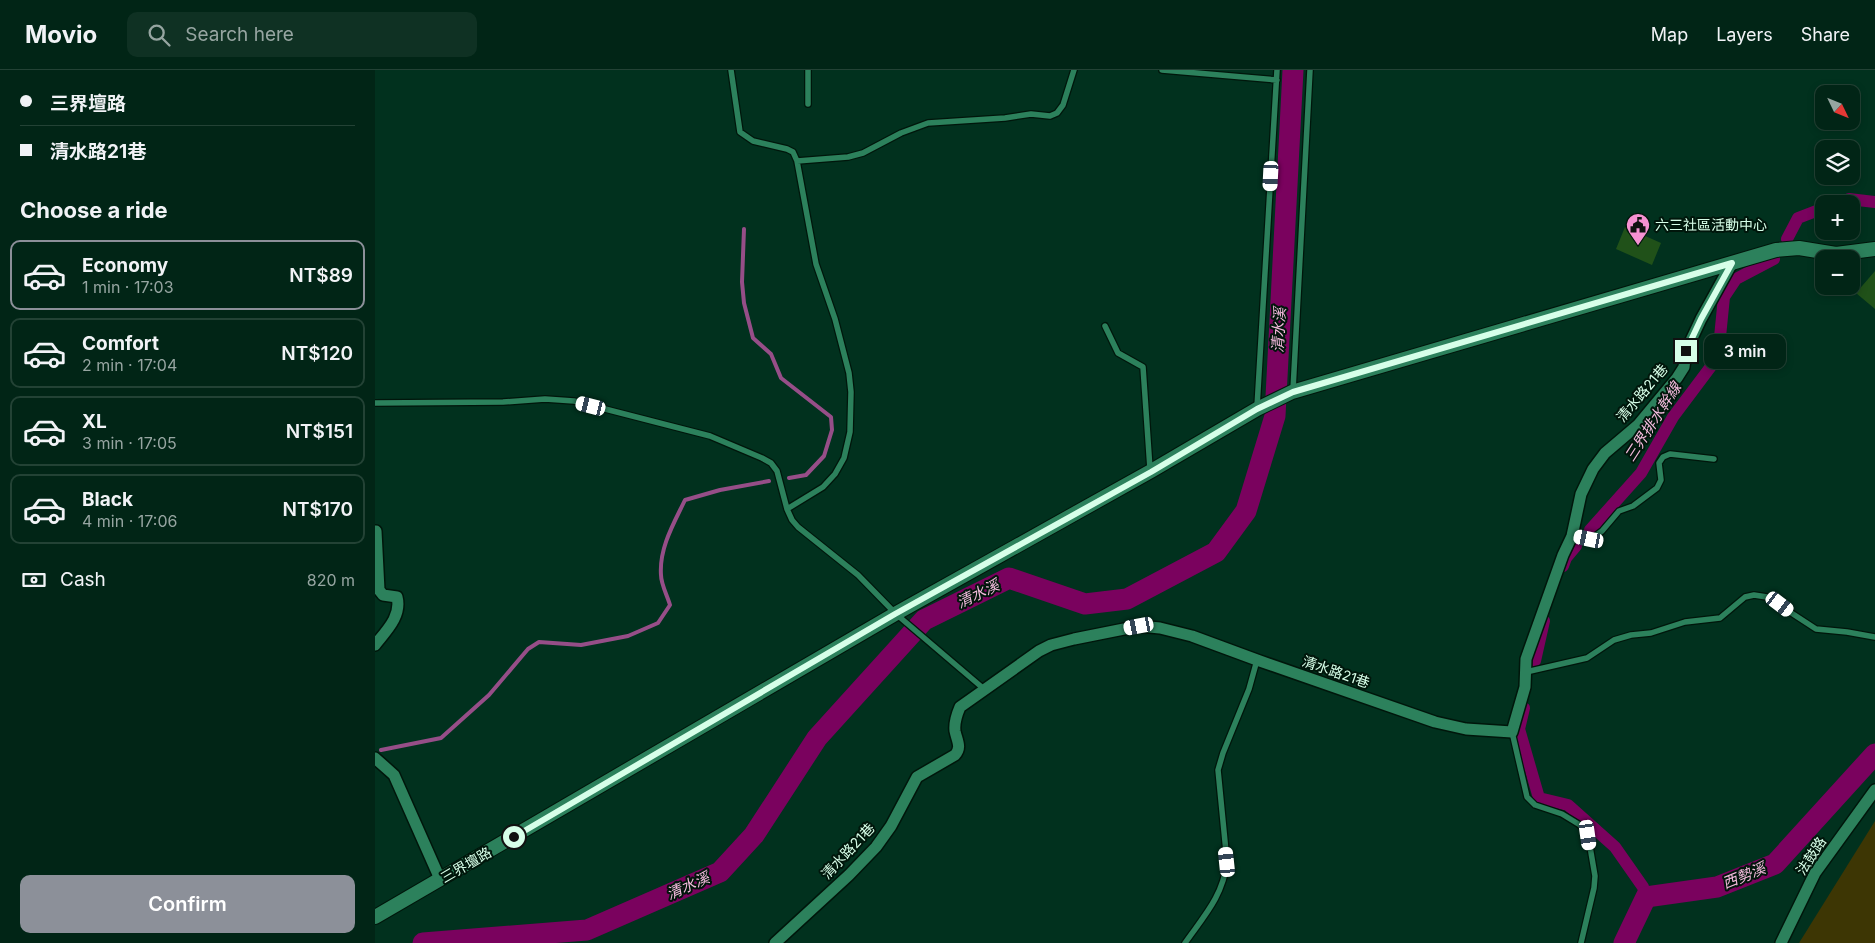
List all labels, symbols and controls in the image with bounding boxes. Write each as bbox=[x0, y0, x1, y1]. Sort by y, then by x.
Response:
search box bbox=[127, 12, 477, 57]
text: Movio bbox=[25, 20, 97, 49]
icon: search bbox=[145, 21, 173, 49]
text: Search here bbox=[185, 23, 294, 46]
text: Map bbox=[1651, 24, 1688, 45]
text: Layers bbox=[1716, 24, 1773, 45]
text: Share bbox=[1801, 24, 1850, 45]
north arrow bbox=[1815, 85, 1860, 130]
map controls bbox=[1815, 85, 1860, 295]
text: 三界壇路 bbox=[50, 92, 126, 115]
text: 清水路21巷 bbox=[50, 140, 146, 163]
button: layers bbox=[1815, 140, 1860, 185]
car bbox=[1262, 161, 1279, 191]
button: + bbox=[1815, 195, 1860, 240]
text: Choose a ride bbox=[20, 197, 168, 223]
public building icon: 六三社區活動中心 bbox=[1625, 212, 1651, 246]
place label: 六三社區活動中心 bbox=[1655, 216, 1767, 233]
button: − bbox=[1815, 250, 1860, 295]
icon: car bbox=[22, 253, 67, 298]
text: Economy bbox=[82, 254, 168, 277]
text: NT$89 bbox=[289, 264, 353, 287]
text: 1 min · 17:03 bbox=[82, 277, 174, 297]
water label: 清水溪 bbox=[1268, 305, 1289, 353]
icon: car bbox=[22, 331, 67, 376]
text: Comfort bbox=[82, 332, 159, 355]
callout: 3 min bbox=[1703, 334, 1786, 368]
route end bbox=[1675, 340, 1697, 362]
text: 3 min bbox=[1724, 341, 1766, 361]
text: NT$120 bbox=[281, 342, 353, 365]
text: 2 min · 17:04 bbox=[82, 355, 177, 375]
street label: 清水路21巷 bbox=[1613, 360, 1671, 425]
water label: 三界排水幹線 bbox=[1620, 377, 1686, 465]
car bbox=[574, 395, 607, 417]
icon: car bbox=[22, 409, 67, 454]
text: XL bbox=[82, 410, 107, 433]
text: NT$151 bbox=[286, 420, 353, 443]
text: 3 min · 17:05 bbox=[82, 433, 177, 453]
icon: car bbox=[22, 487, 67, 532]
text: Black bbox=[82, 488, 133, 511]
text: NT$170 bbox=[282, 498, 353, 521]
text: 4 min · 17:06 bbox=[82, 511, 177, 531]
car bbox=[1572, 529, 1605, 549]
icon: cash bbox=[20, 566, 48, 594]
text: Cash bbox=[60, 568, 106, 591]
text: 820 m bbox=[307, 570, 355, 590]
water label: 清水溪 bbox=[953, 574, 1004, 612]
car bbox=[1763, 589, 1796, 619]
car bbox=[1122, 616, 1155, 636]
street label: 清水路21巷 bbox=[1300, 652, 1372, 691]
street label: 清水路21巷 bbox=[817, 819, 878, 882]
car bbox=[1578, 819, 1597, 851]
route start bbox=[503, 826, 525, 848]
street label: 法鼓路 bbox=[1792, 833, 1829, 878]
street label: 三界壇路 bbox=[437, 843, 494, 886]
car bbox=[1217, 846, 1236, 878]
water label: 西勢溪 bbox=[1719, 858, 1770, 893]
water label: 清水溪 bbox=[663, 867, 714, 903]
button: Confirm bbox=[20, 875, 355, 933]

